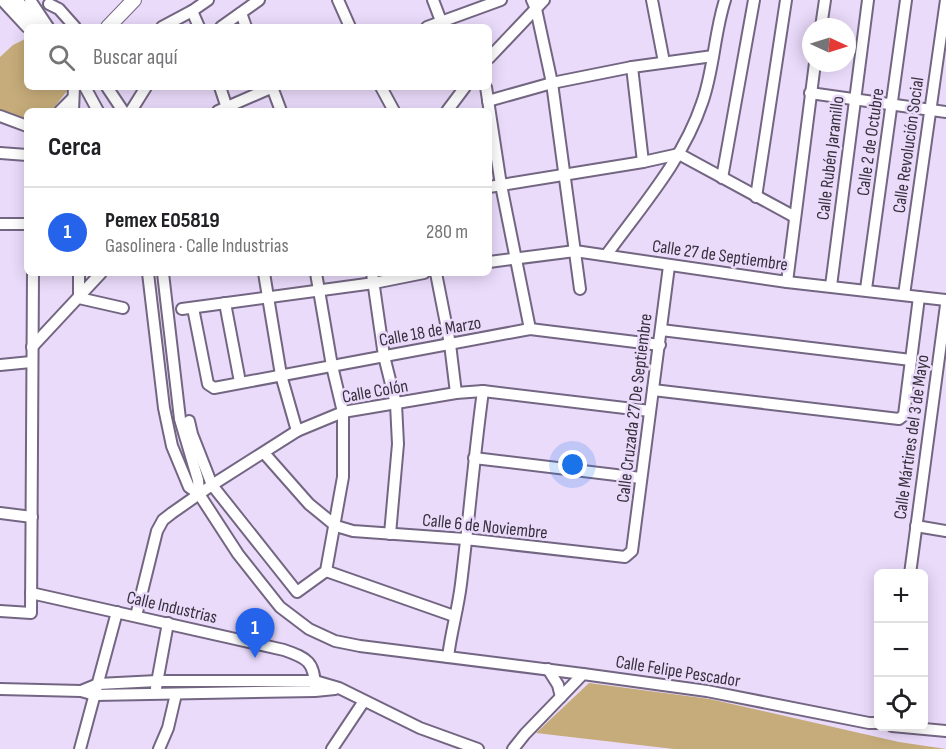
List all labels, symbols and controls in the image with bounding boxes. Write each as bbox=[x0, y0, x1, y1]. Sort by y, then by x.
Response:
north arrow bbox=[802, 18, 856, 72]
search box bbox=[24, 24, 492, 90]
icon: search bbox=[45, 41, 78, 74]
text: Buscar aquí bbox=[93, 44, 178, 71]
street label: Calle Revolución Social bbox=[889, 76, 928, 214]
street label: Calle 2 de Octubre bbox=[853, 87, 888, 197]
street label: Calle Rubén Jaramillo bbox=[812, 95, 849, 221]
text: Cerca bbox=[48, 132, 101, 163]
text: Pemex E05819 bbox=[105, 207, 220, 234]
text: 1 bbox=[64, 220, 71, 244]
text: 280 m bbox=[426, 220, 468, 244]
text: Gasolinera · Calle Industrias bbox=[105, 234, 289, 258]
street label: Calle 27 de Septiembre bbox=[651, 236, 789, 275]
street label: Calle 18 de Marzo bbox=[377, 312, 483, 351]
street label: Calle Cruzada 27 De Septiembre bbox=[612, 312, 657, 504]
street label: Calle Mártires del 3 de Mayo bbox=[890, 353, 933, 521]
street label: Calle Colón bbox=[340, 375, 410, 408]
your location bbox=[558, 450, 587, 479]
street label: Calle 6 de Noviembre bbox=[421, 509, 549, 544]
map controls bbox=[874, 569, 928, 731]
button: + bbox=[874, 569, 928, 623]
street label: Calle Industrias bbox=[125, 587, 219, 628]
pin: 1 bbox=[236, 608, 274, 658]
button: − bbox=[874, 623, 928, 677]
street label: Calle Felipe Pescador bbox=[614, 651, 742, 692]
button: locate bbox=[874, 677, 928, 731]

